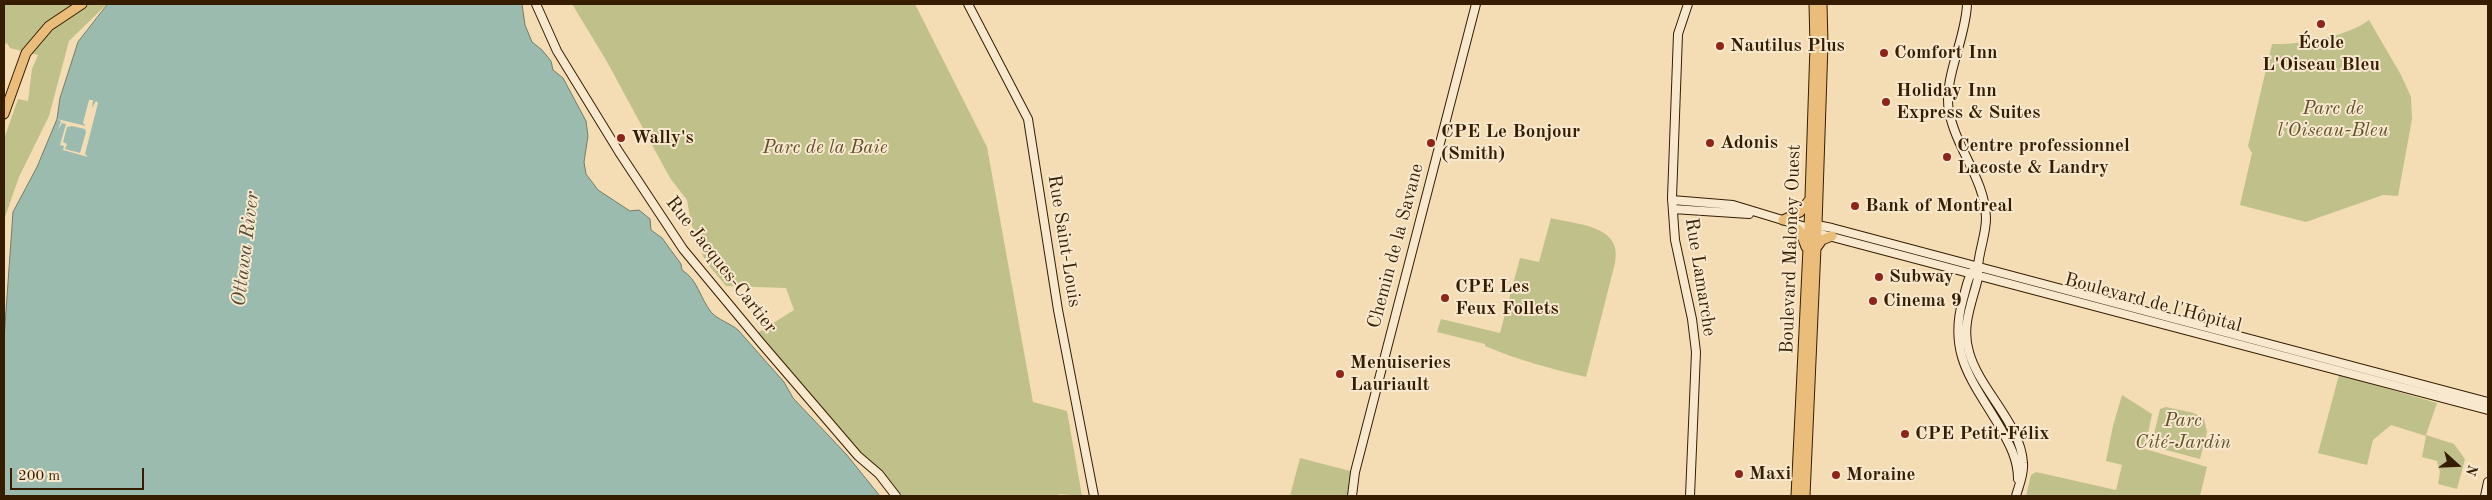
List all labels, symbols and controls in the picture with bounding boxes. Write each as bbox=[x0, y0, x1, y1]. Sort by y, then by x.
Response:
marker: École L'Oiseau Bleu bbox=[2315, 18, 2327, 30]
place label: École L'Oiseau Bleu bbox=[2262, 32, 2380, 76]
place label: Nautilus Plus bbox=[1730, 35, 1845, 57]
marker: Nautilus Plus bbox=[1714, 40, 1726, 52]
place label: Comfort Inn bbox=[1894, 42, 1998, 64]
marker: Comfort Inn bbox=[1878, 47, 1890, 59]
place label: Holiday Inn Express & Suites bbox=[1896, 80, 2040, 124]
marker: Holiday Inn Express & Suites bbox=[1880, 96, 1892, 108]
park label: Parc de l'Oiseau-Bleu bbox=[2277, 98, 2389, 142]
place label: CPE Le Bonjour (Smith) bbox=[1441, 121, 1580, 165]
place label: Wally's bbox=[631, 127, 694, 149]
marker: Wally's bbox=[615, 132, 627, 144]
place label: Adonis bbox=[1720, 132, 1778, 154]
place label: Centre professionnel Lacoste & Landry bbox=[1957, 135, 2130, 179]
park label: Parc de la Baie bbox=[763, 137, 887, 159]
marker: CPE Le Bonjour (Smith) bbox=[1425, 137, 1437, 149]
marker: Adonis bbox=[1704, 137, 1716, 149]
street label: Boulevard Maloney Ouest bbox=[1776, 144, 1806, 354]
marker: Centre professionnel Lacoste & Landry bbox=[1941, 151, 1953, 163]
street label: Chemin de la Savane bbox=[1363, 161, 1429, 331]
street label: Rue Saint-Louis bbox=[1042, 173, 1086, 309]
water label: Ottawa River bbox=[227, 190, 265, 308]
street label: Rue Jacques-Cartier bbox=[660, 192, 782, 338]
place label: Bank of Montreal bbox=[1865, 195, 2013, 217]
marker: Bank of Montreal bbox=[1849, 200, 1861, 212]
street label: Rue Lamarche bbox=[1679, 216, 1721, 338]
place label: Subway bbox=[1889, 266, 1954, 288]
street label: Boulevard de l'Hôpital bbox=[2062, 268, 2244, 338]
marker: Subway bbox=[1873, 271, 1885, 283]
place label: CPE Les Feux Follets bbox=[1455, 276, 1559, 320]
place label: Cinema 9 bbox=[1883, 290, 1962, 312]
marker: CPE Les Feux Follets bbox=[1439, 292, 1451, 304]
marker: Cinema 9 bbox=[1867, 295, 1879, 307]
place label: Menuiseries Lauriault bbox=[1350, 352, 1451, 396]
marker: Menuiseries Lauriault bbox=[1334, 368, 1346, 380]
park label: Parc Cité-Jardin bbox=[2135, 410, 2231, 454]
place label: CPE Petit-Félix bbox=[1915, 423, 2049, 445]
marker: CPE Petit-Félix bbox=[1899, 428, 1911, 440]
north arrow bbox=[2432, 440, 2482, 490]
scale bar bbox=[12, 458, 146, 490]
place label: Maxi bbox=[1749, 463, 1791, 485]
text: N bbox=[2463, 463, 2480, 478]
place label: Moraine bbox=[1846, 464, 1916, 486]
marker: Maxi bbox=[1733, 468, 1745, 480]
text: 200 m bbox=[18, 469, 60, 484]
marker: Moraine bbox=[1830, 469, 1842, 481]

